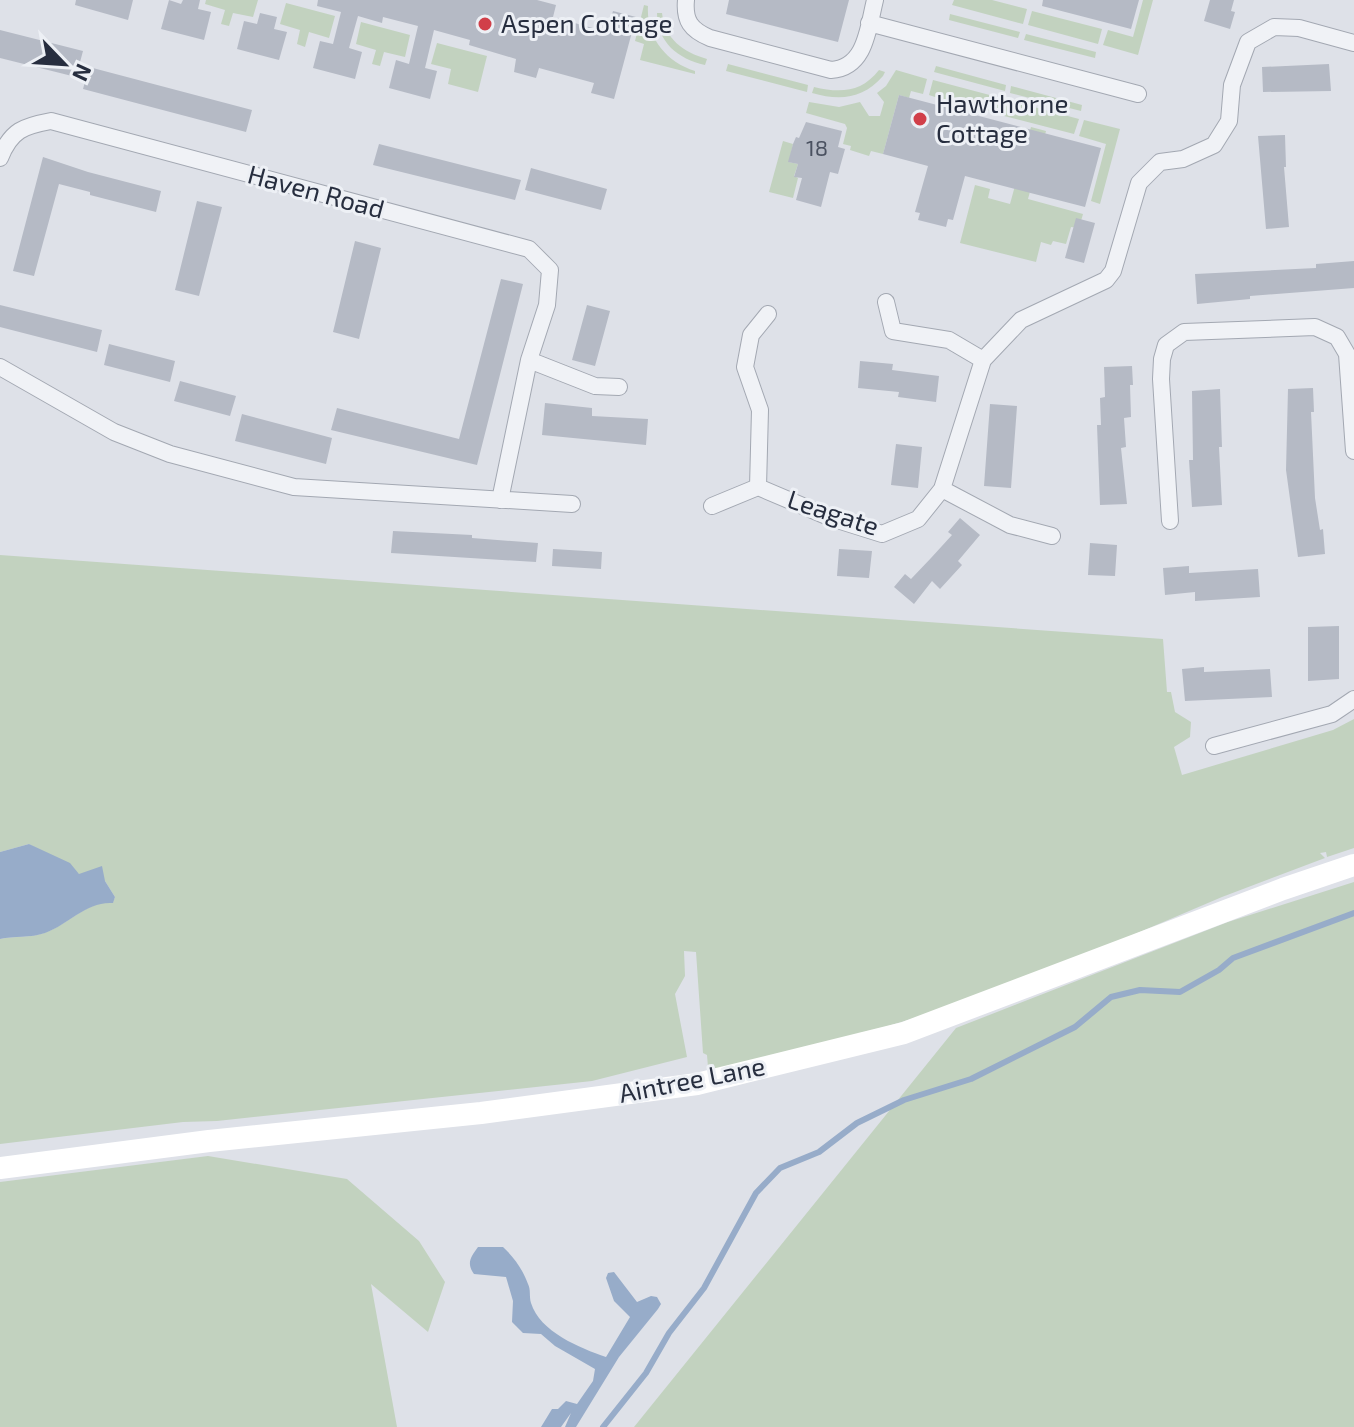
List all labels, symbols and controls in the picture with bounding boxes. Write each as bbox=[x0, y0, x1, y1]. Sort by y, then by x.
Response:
place label: Aspen Cottage bbox=[501, 7, 672, 38]
marker: Aspen Cottage bbox=[476, 15, 494, 33]
north arrow bbox=[24, 24, 104, 104]
text: N bbox=[68, 60, 98, 86]
place label: Hawthorne Cottage bbox=[936, 87, 1068, 148]
marker: Hawthorne Cottage bbox=[911, 110, 929, 128]
house number: 18 bbox=[806, 134, 828, 160]
street label: Haven Road bbox=[245, 157, 388, 224]
street label: Leagate bbox=[784, 482, 883, 541]
street label: Aintree Lane bbox=[616, 1049, 767, 1108]

